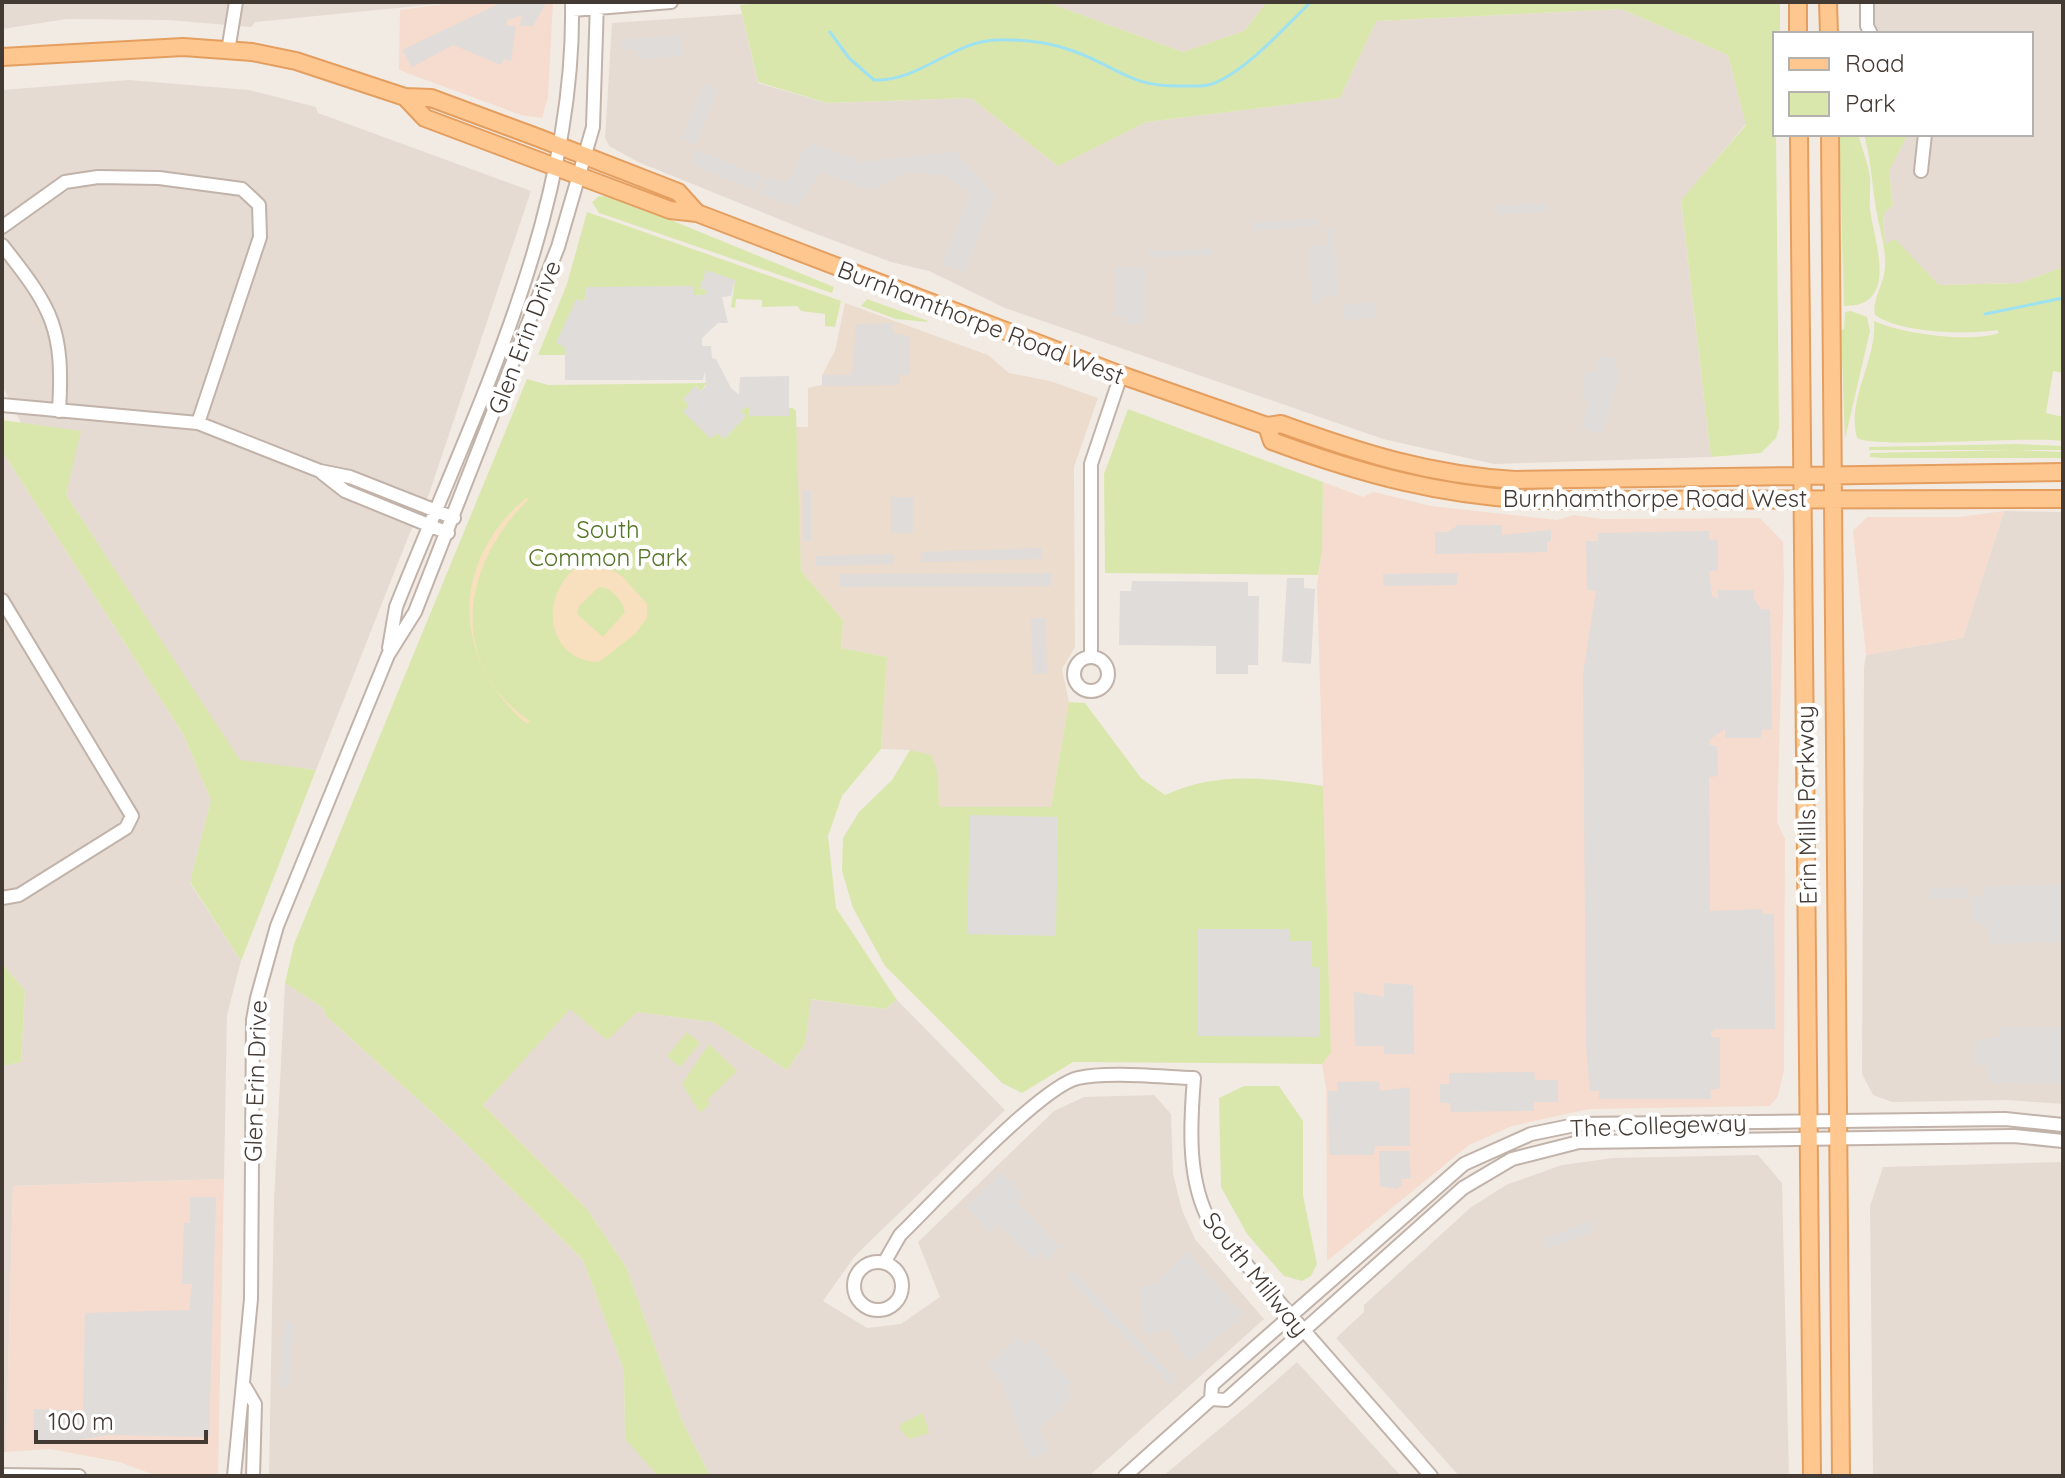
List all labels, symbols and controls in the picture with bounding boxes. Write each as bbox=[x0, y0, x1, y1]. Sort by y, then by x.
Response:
legend bbox=[1773, 32, 2033, 136]
text: Road bbox=[1845, 48, 1905, 78]
text: Park bbox=[1845, 88, 1896, 118]
street label: Burnhamthorpe Road West bbox=[833, 253, 1129, 391]
street label: Glen Erin Drive bbox=[481, 256, 567, 418]
street label: Burnhamthorpe Road West bbox=[1503, 483, 1807, 513]
park label: South Common Park bbox=[528, 514, 688, 572]
street label: Erin Mills Parkway bbox=[1789, 705, 1823, 905]
street label: Glen Erin Drive bbox=[237, 999, 273, 1163]
street label: The Collegeway bbox=[1569, 1107, 1747, 1143]
street label: South Millway bbox=[1197, 1206, 1315, 1342]
scale bar bbox=[36, 1394, 206, 1444]
text: 100 m bbox=[48, 1406, 114, 1436]

